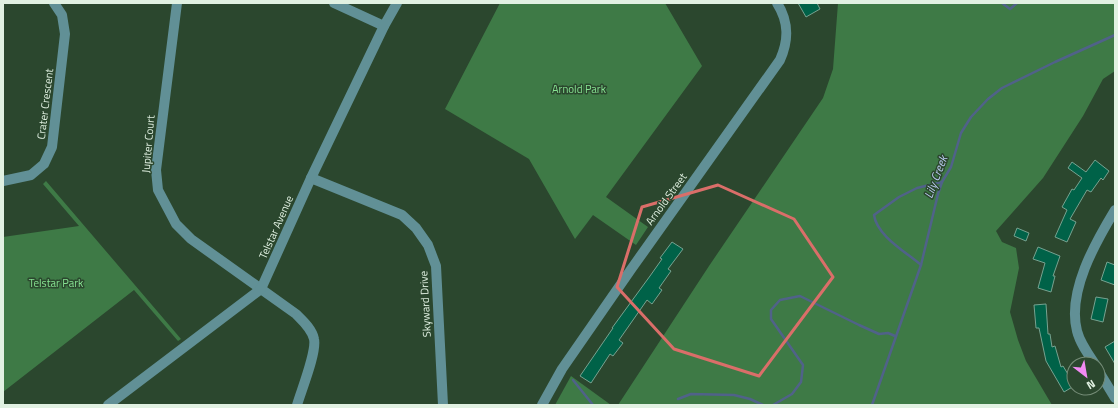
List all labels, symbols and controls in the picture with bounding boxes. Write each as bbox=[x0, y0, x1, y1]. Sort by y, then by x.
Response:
street label: Crater Crescent bbox=[33, 68, 57, 140]
park label: Arnold Park bbox=[552, 81, 607, 97]
street label: Jupiter Court bbox=[138, 114, 159, 174]
water label: Lily Creek bbox=[919, 151, 953, 201]
street label: Arnold Street bbox=[642, 169, 691, 228]
street label: Telstar Avenue bbox=[255, 192, 297, 261]
street label: Skyward Drive bbox=[415, 270, 435, 338]
park label: Telstar Park bbox=[29, 275, 84, 291]
north arrow bbox=[1066, 356, 1106, 396]
text: N bbox=[1084, 376, 1099, 393]

